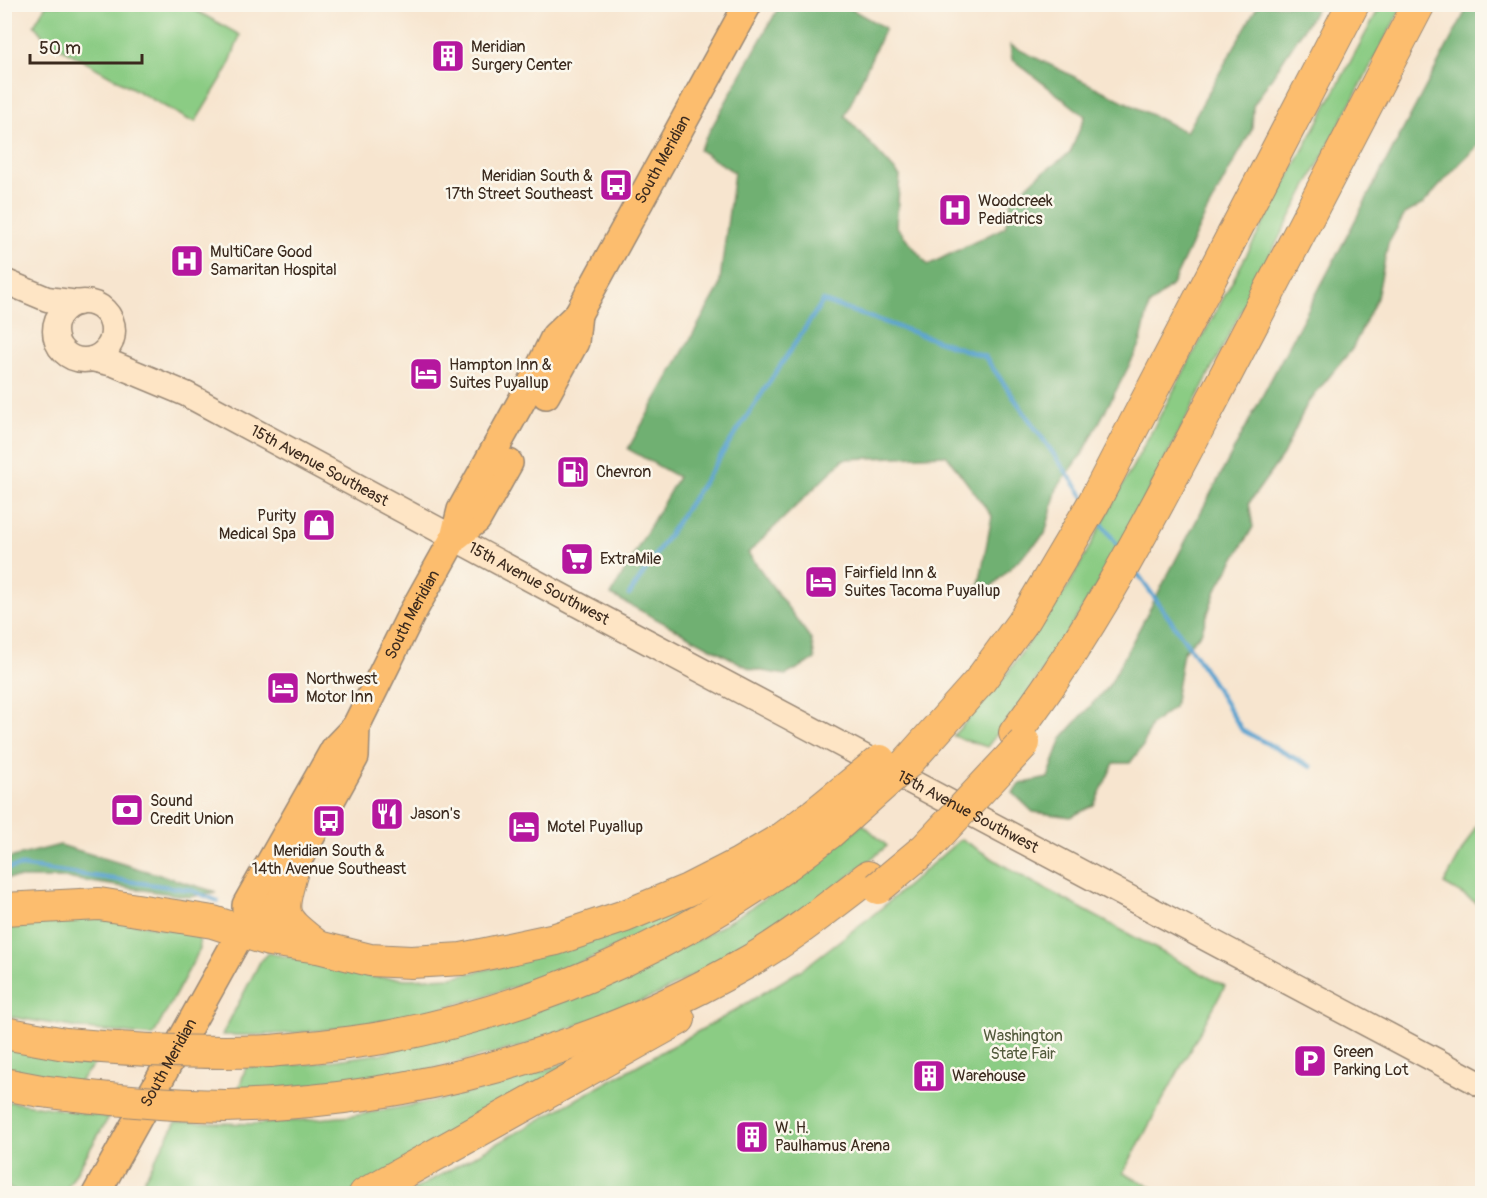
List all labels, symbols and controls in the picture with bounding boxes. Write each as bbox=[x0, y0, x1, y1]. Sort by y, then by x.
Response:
scale bar bbox=[30, 27, 142, 65]
text: 50 m bbox=[39, 37, 81, 60]
place label: Meridian Surgery Center bbox=[471, 37, 573, 75]
building icon: Meridian Surgery Center bbox=[430, 38, 466, 74]
street label: South Meridian bbox=[630, 112, 695, 207]
place label: Meridian South & 17th Street Southeast bbox=[445, 166, 594, 204]
bus stop icon: Meridian South & 17th Street Southeast bbox=[598, 167, 634, 203]
place label: Woodcreek Pediatrics bbox=[978, 191, 1053, 229]
hospital icon: Woodcreek Pediatrics bbox=[937, 192, 973, 228]
place label: MultiCare Good Samaritan Hospital bbox=[210, 242, 337, 280]
hospital icon: MultiCare Good Samaritan Hospital bbox=[169, 243, 205, 279]
place label: Hampton Inn & Suites Puyallup bbox=[449, 355, 552, 393]
hotel icon: Hampton Inn & Suites Puyallup bbox=[408, 356, 444, 392]
street label: 15th Avenue Southeast bbox=[247, 420, 392, 511]
fuel station icon: Chevron bbox=[555, 454, 591, 490]
place label: Chevron bbox=[596, 462, 651, 482]
place label: Purity Medical Spa bbox=[219, 506, 296, 544]
shop icon: Purity Medical Spa bbox=[301, 507, 337, 543]
street label: 15th Avenue Southwest bbox=[465, 538, 613, 630]
supermarket icon: ExtraMile bbox=[559, 541, 595, 577]
place label: ExtraMile bbox=[600, 549, 661, 569]
place label: Fairfield Inn & Suites Tacoma Puyallup bbox=[844, 563, 1000, 601]
hotel icon: Fairfield Inn & Suites Tacoma Puyallup bbox=[803, 564, 839, 600]
street label: South Meridian bbox=[381, 567, 444, 663]
place label: Northwest Motor Inn bbox=[306, 669, 378, 707]
hotel icon: Northwest Motor Inn bbox=[265, 670, 301, 706]
street label: 15th Avenue Southwest bbox=[894, 766, 1042, 858]
place label: Sound Credit Union bbox=[150, 791, 234, 829]
bank icon: Sound Credit Union bbox=[109, 792, 145, 828]
restaurant icon: Jason's bbox=[369, 796, 405, 832]
bus stop icon: Meridian South & 14th Avenue Southeast bbox=[311, 803, 347, 839]
place label: Jason's bbox=[410, 804, 460, 824]
hotel icon: Motel Puyallup bbox=[506, 809, 542, 845]
place label: Motel Puyallup bbox=[547, 817, 643, 837]
place label: Meridian South & 14th Avenue Southeast bbox=[252, 841, 407, 879]
street label: South Meridian bbox=[136, 1015, 201, 1111]
park label: Washington State Fair bbox=[983, 1026, 1063, 1064]
place label: Green Parking Lot bbox=[1333, 1042, 1409, 1080]
parking icon: Green Parking Lot bbox=[1292, 1043, 1328, 1079]
building icon: Warehouse bbox=[911, 1058, 947, 1094]
place label: Warehouse bbox=[952, 1066, 1026, 1086]
place label: W. H. Paulhamus Arena bbox=[775, 1118, 890, 1156]
building icon: W. H. Paulhamus Arena bbox=[734, 1119, 770, 1155]

